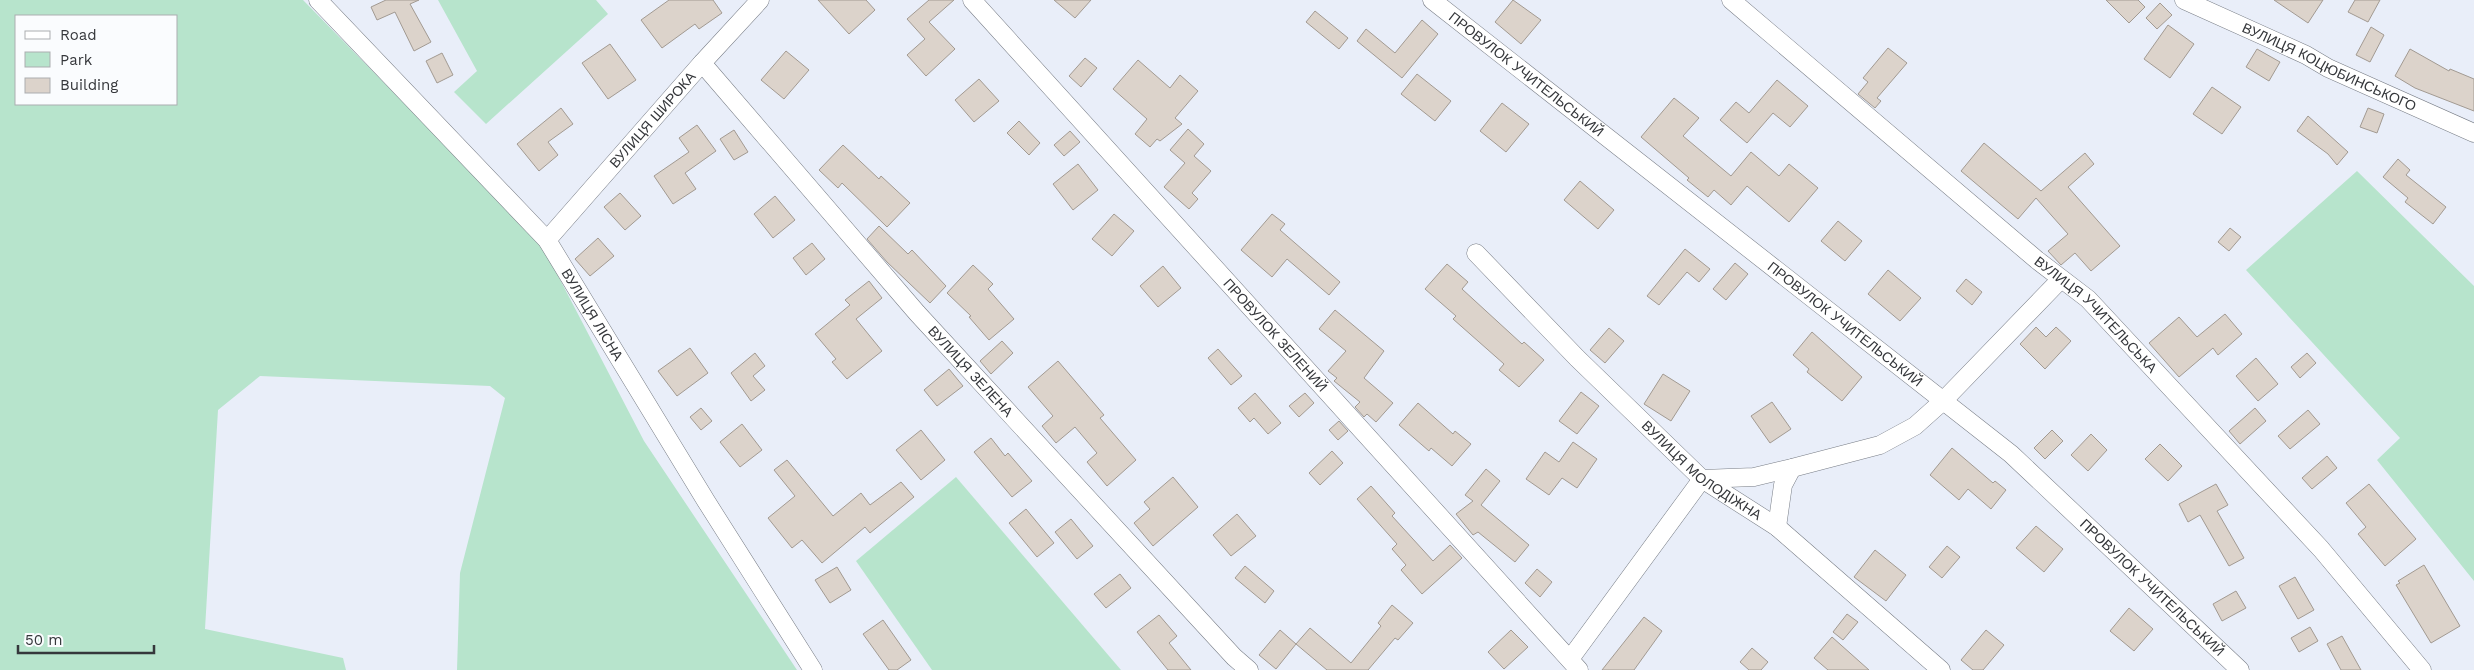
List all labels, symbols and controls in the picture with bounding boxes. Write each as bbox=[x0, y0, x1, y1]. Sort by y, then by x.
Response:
street label: ПРОВУЛОК УЧИТЕЛЬСЬКИЙ bbox=[1446, 8, 1608, 140]
legend bbox=[15, 15, 178, 105]
street label: ВУЛИЦЯ КОЦЮБИНСЬКОГО bbox=[2240, 19, 2419, 114]
text: Road bbox=[60, 26, 97, 44]
text: Park bbox=[60, 51, 93, 69]
street label: ВУЛИЦЯ ШИРОКА bbox=[606, 68, 699, 171]
text: Building bbox=[60, 76, 118, 94]
street label: ВУЛИЦЯ УЧИТЕЛЬСЬКА bbox=[2031, 253, 2161, 376]
street label: ПРОВУЛОК УЧИТЕЛЬСЬКИЙ bbox=[1765, 258, 1926, 390]
street label: ВУЛИЦЯ ЛІСНА bbox=[558, 266, 627, 364]
street label: ПРОВУЛОК ЗЕЛЕНИЙ bbox=[1220, 275, 1331, 395]
street label: ВУЛИЦЯ ЗЕЛЕНА bbox=[925, 323, 1017, 420]
street label: ВУЛИЦЯ МОЛОДІЖНА bbox=[1639, 417, 1765, 523]
street label: ПРОВУЛОК УЧИТЕЛЬСЬКИЙ bbox=[2077, 516, 2228, 659]
scale bar bbox=[18, 622, 154, 654]
text: 50 m bbox=[25, 631, 62, 649]

